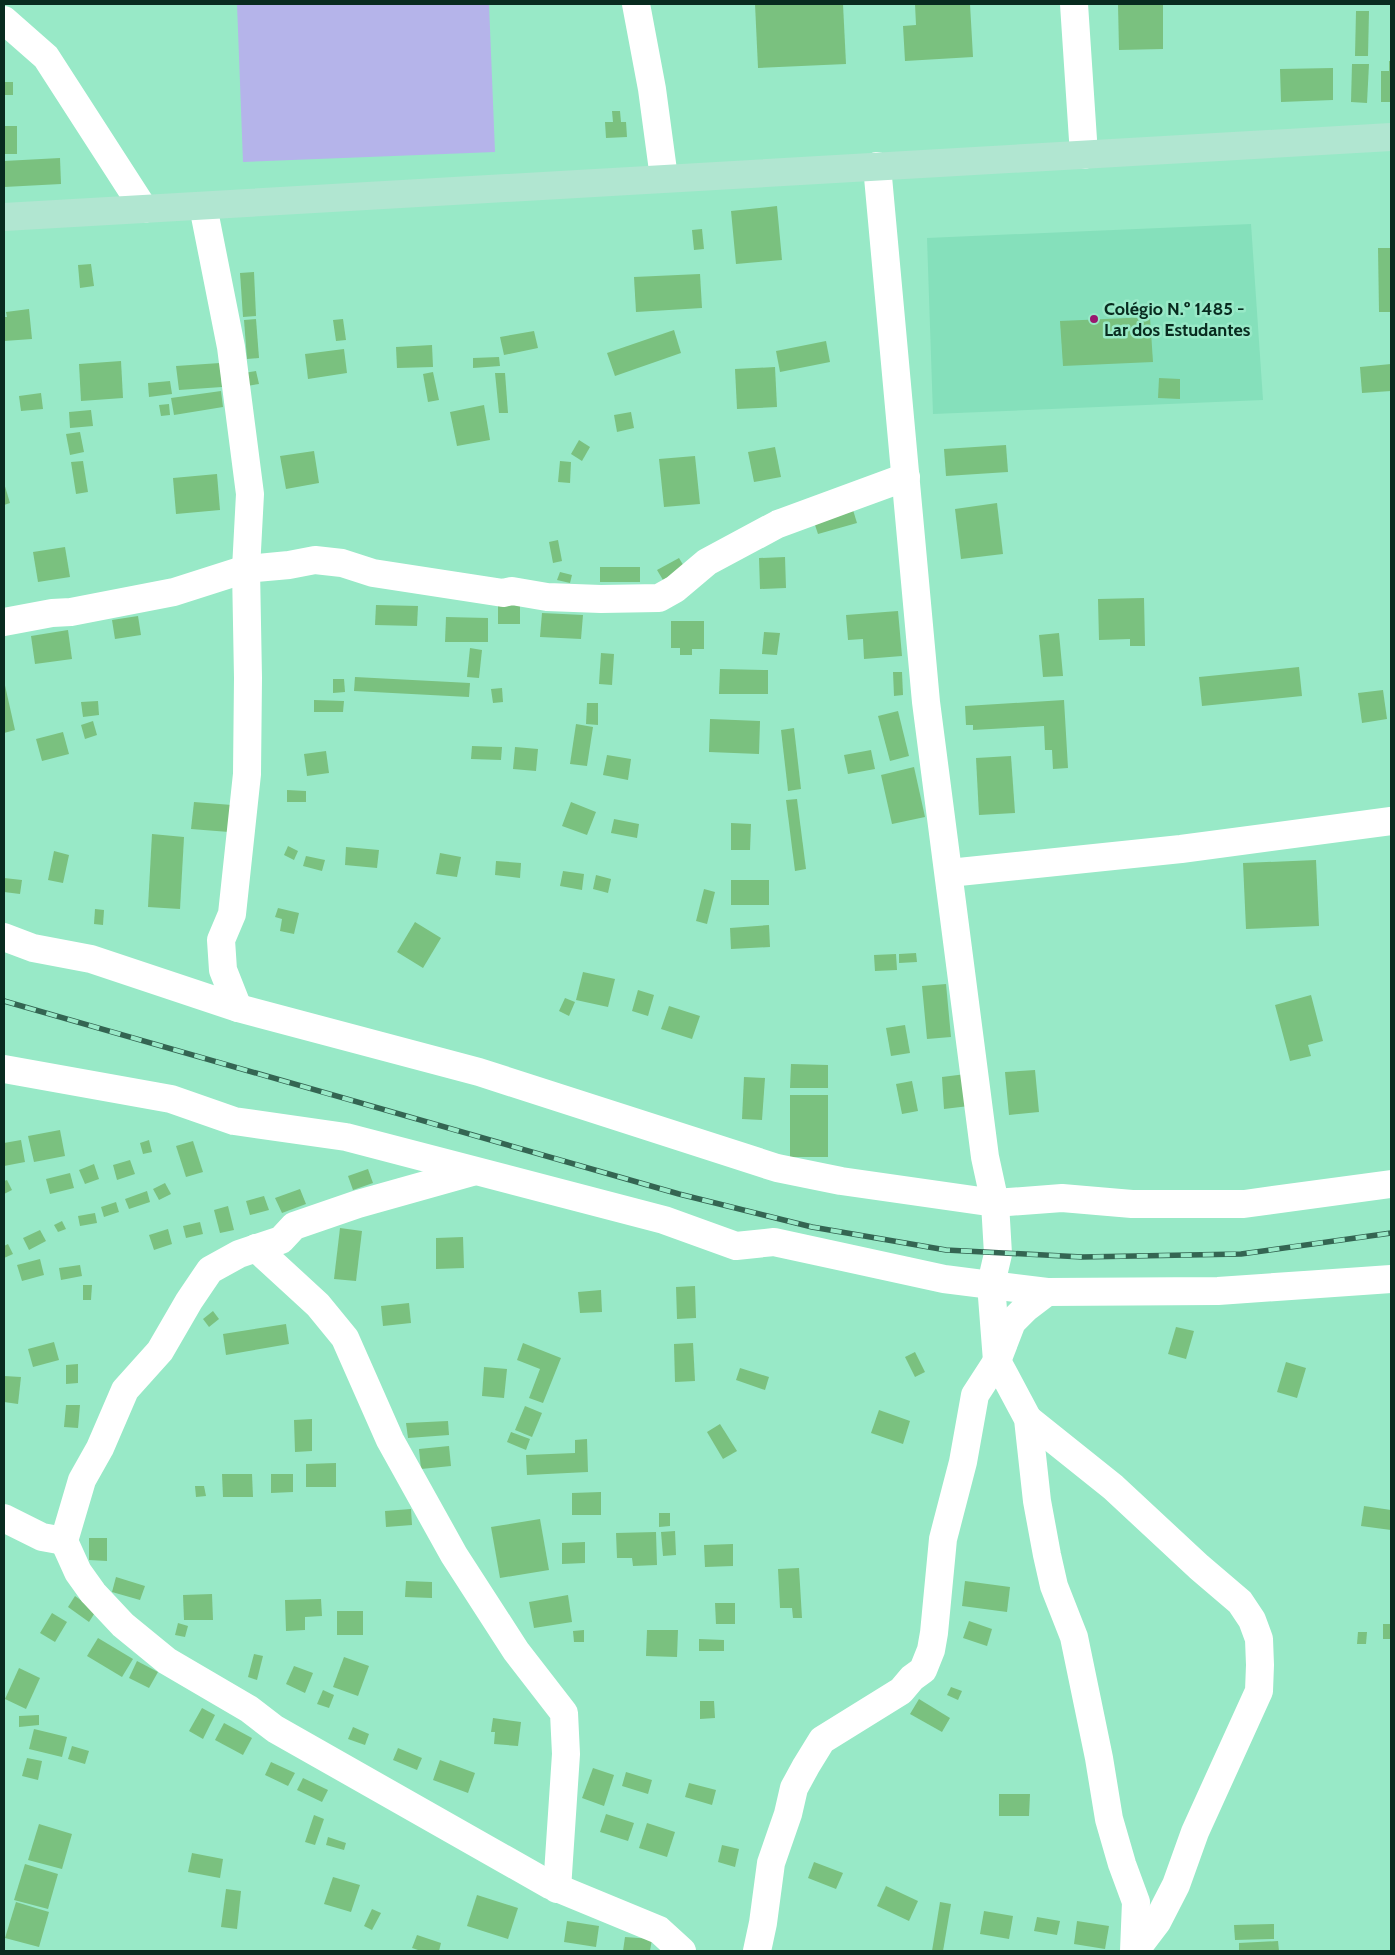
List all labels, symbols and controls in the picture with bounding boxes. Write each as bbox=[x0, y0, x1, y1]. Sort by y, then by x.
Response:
place label: Colégio N.º 1485 - Lar dos Estudantes bbox=[1104, 298, 1251, 341]
marker: Colégio N.º 1485 - Lar dos Estudantes bbox=[1088, 313, 1100, 325]

